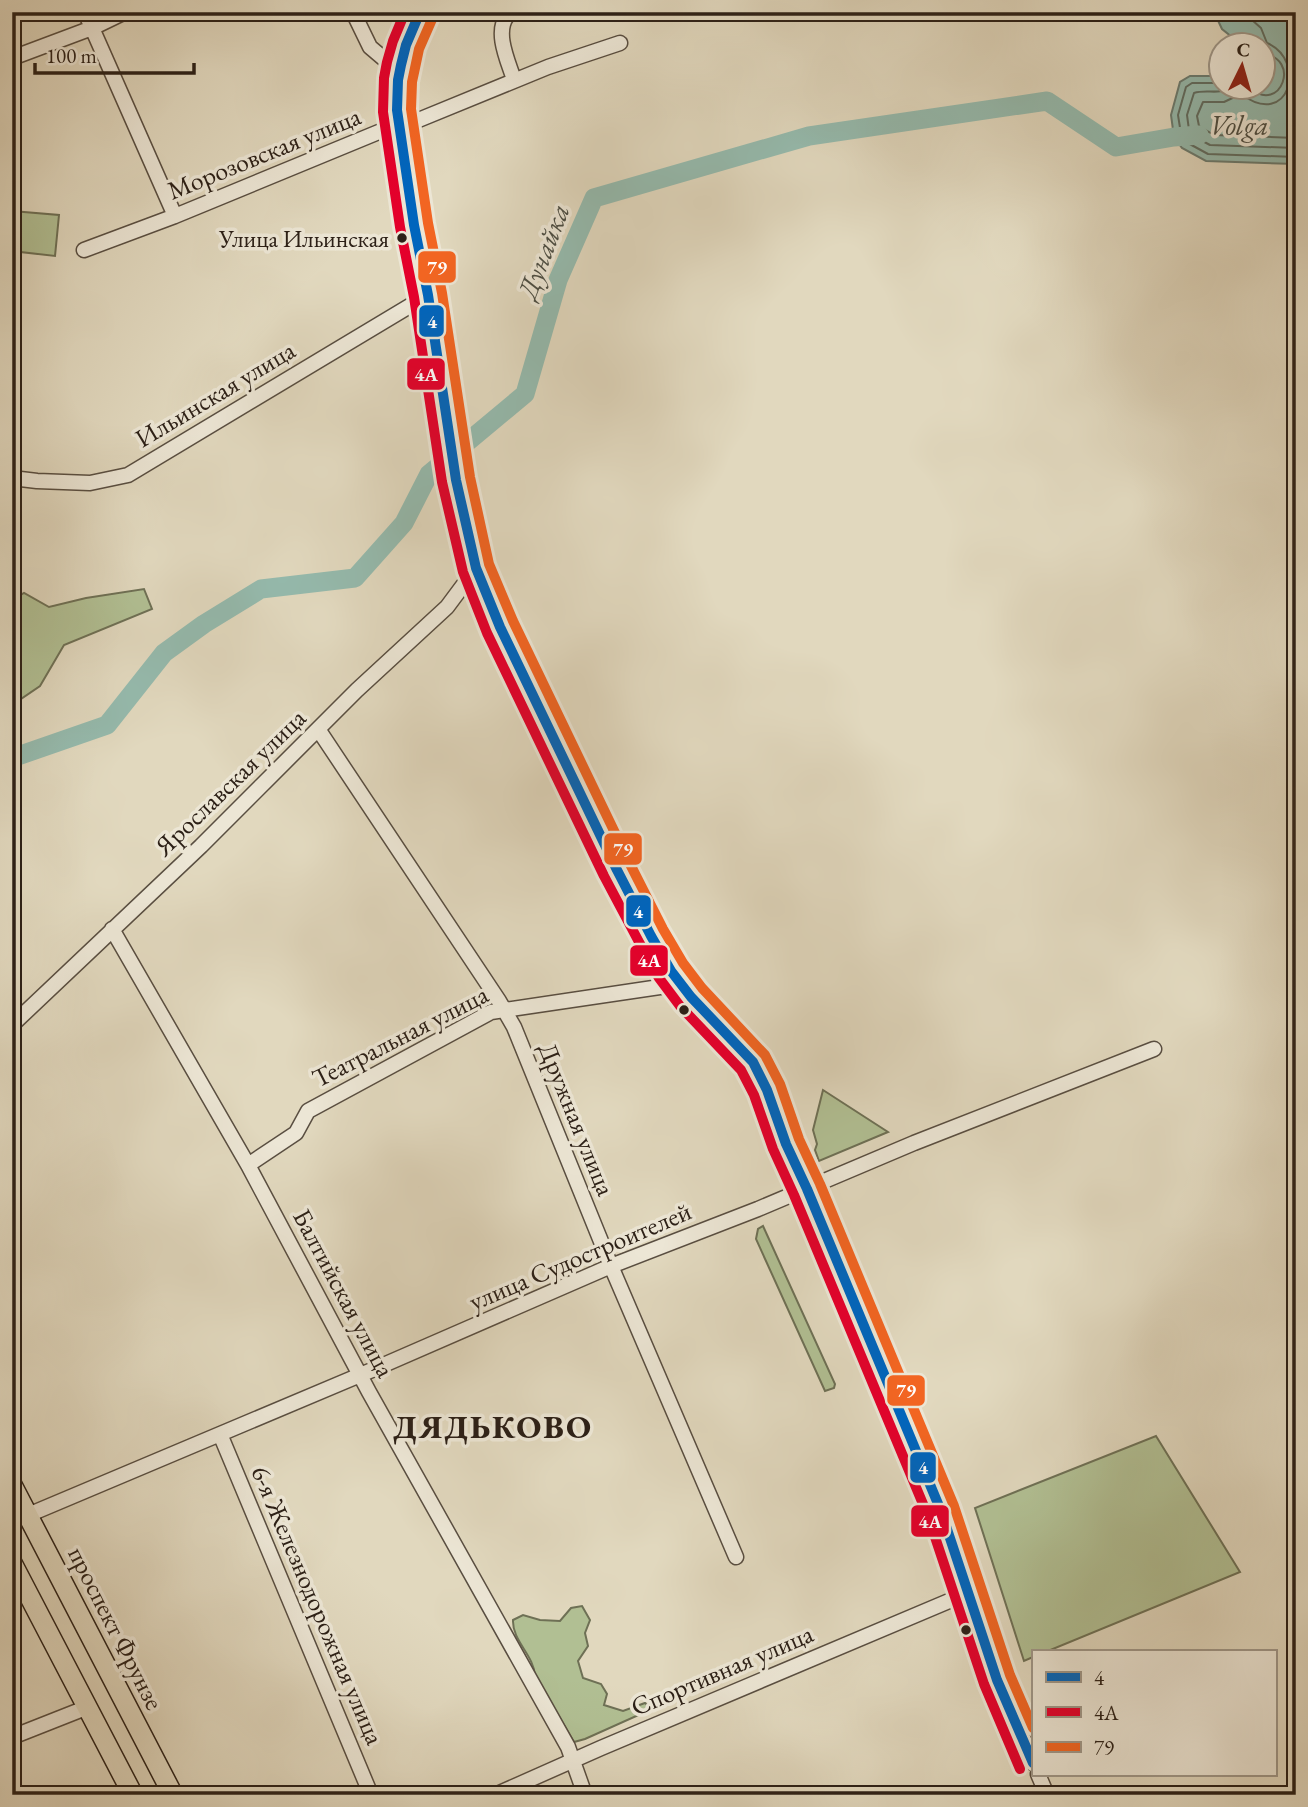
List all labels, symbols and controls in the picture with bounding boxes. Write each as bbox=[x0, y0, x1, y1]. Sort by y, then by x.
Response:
scale bar bbox=[35, 32, 194, 76]
north arrow bbox=[1206, 32, 1276, 102]
text: С bbox=[1236, 37, 1251, 63]
text: 100 m bbox=[46, 42, 97, 69]
street label: Морозовская улица bbox=[162, 98, 366, 207]
water label: Volga bbox=[1210, 107, 1268, 143]
water label: Дунайка bbox=[508, 199, 577, 305]
place label: Улица Ильинская bbox=[218, 223, 389, 254]
marker: Улица Ильинская bbox=[395, 231, 409, 245]
line badge: 79 bbox=[417, 250, 457, 284]
text: 79 bbox=[427, 255, 447, 280]
line badge: 4 bbox=[418, 304, 445, 338]
text: 4 bbox=[427, 309, 438, 334]
street label: Ильинская улица bbox=[129, 333, 302, 455]
line badge: 4А bbox=[406, 357, 446, 391]
text: 4А bbox=[414, 362, 438, 387]
street label: Ярославская улица bbox=[146, 701, 313, 864]
line badge: 79 bbox=[603, 832, 643, 866]
text: 79 bbox=[613, 837, 633, 862]
line badge: 4 bbox=[625, 894, 652, 928]
text: 4 bbox=[633, 899, 644, 924]
line badge: 4А bbox=[629, 944, 669, 977]
text: 4А bbox=[637, 948, 661, 973]
street label: Театральная улица bbox=[306, 977, 494, 1095]
unlabelled marker bbox=[677, 1003, 691, 1017]
street label: Дружная улица bbox=[531, 1037, 623, 1201]
street label: улица Судостроителей bbox=[464, 1194, 697, 1318]
street label: Балтийская улица bbox=[285, 1203, 403, 1384]
line badge: 79 bbox=[886, 1374, 926, 1407]
text: 79 bbox=[896, 1378, 916, 1403]
district label: ДЯДЬКОВО bbox=[393, 1405, 593, 1448]
line badge: 4 bbox=[909, 1451, 937, 1484]
text: 4 bbox=[918, 1455, 929, 1480]
street label: 6-я Железнодорожная улица bbox=[244, 1460, 393, 1750]
line badge: 4А bbox=[910, 1504, 950, 1538]
text: 4А bbox=[918, 1509, 942, 1534]
street label: проспект Фрунзе bbox=[60, 1541, 172, 1715]
street label: Спортивная улица bbox=[626, 1616, 819, 1724]
unlabelled marker bbox=[959, 1623, 973, 1637]
legend bbox=[1032, 1650, 1276, 1776]
text: 4 bbox=[1094, 1664, 1105, 1691]
text: 4А bbox=[1094, 1699, 1119, 1726]
text: 79 bbox=[1094, 1734, 1114, 1761]

